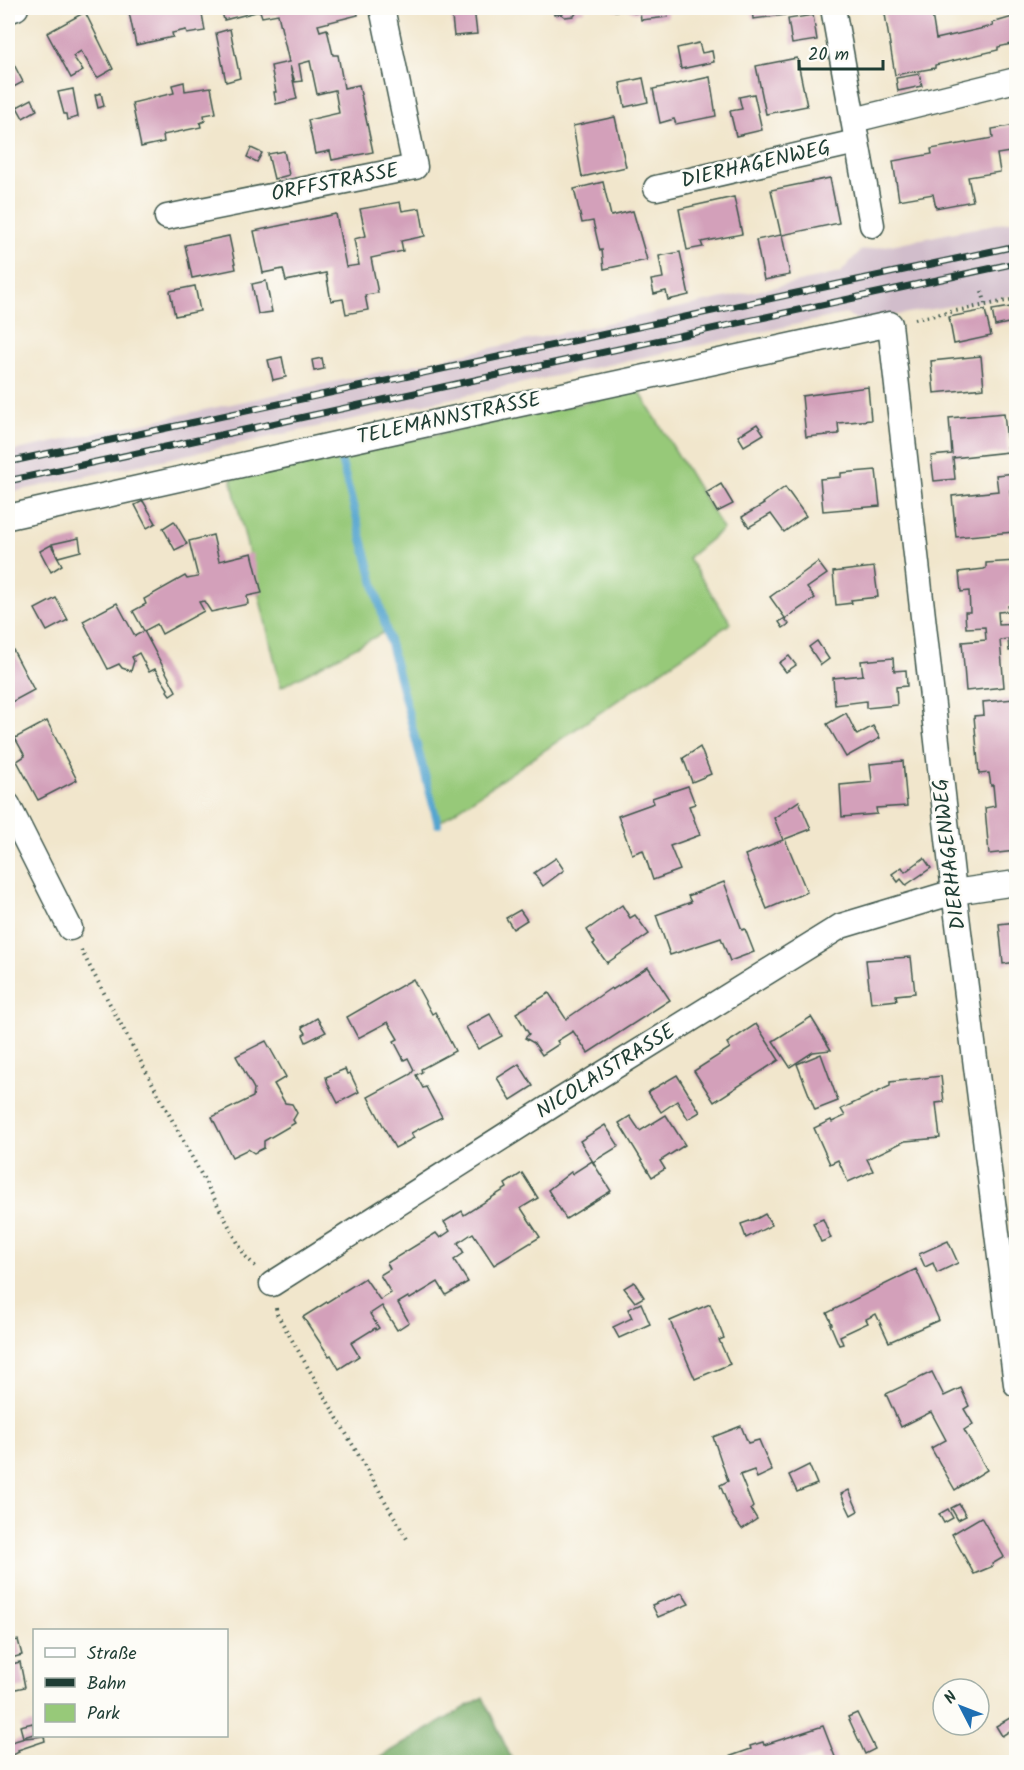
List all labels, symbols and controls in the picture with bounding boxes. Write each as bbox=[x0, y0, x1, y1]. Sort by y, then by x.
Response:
scale bar bbox=[799, 33, 883, 71]
text: 20 m bbox=[808, 41, 849, 70]
street label: DIERHAGENWEG bbox=[678, 132, 834, 198]
street label: ORFFSTRASSE bbox=[268, 154, 402, 212]
street label: TELEMANNSTRASSE bbox=[354, 383, 545, 455]
street label: DIERHAGENWEG bbox=[924, 776, 976, 932]
street label: NICOLAISTRASSE bbox=[530, 1016, 683, 1128]
legend bbox=[33, 1629, 228, 1737]
text: Straße bbox=[87, 1640, 137, 1669]
text: Bahn bbox=[87, 1670, 126, 1699]
north arrow bbox=[931, 1677, 991, 1737]
text: N bbox=[938, 1686, 964, 1710]
text: Park bbox=[87, 1700, 120, 1729]

